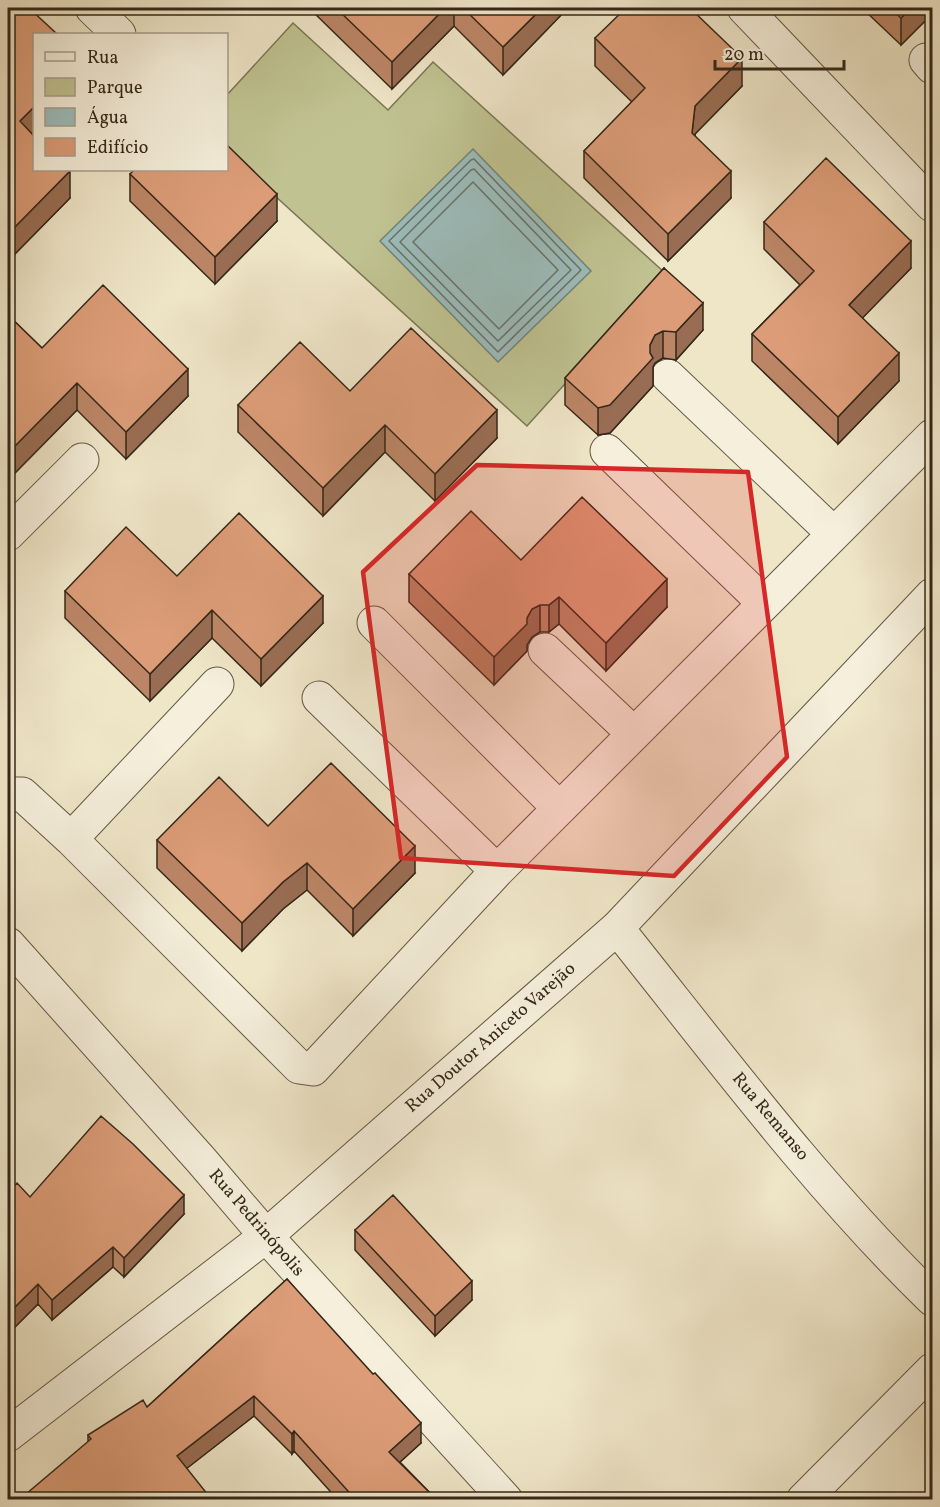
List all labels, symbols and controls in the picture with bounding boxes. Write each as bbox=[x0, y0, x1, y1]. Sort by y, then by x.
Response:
legend bbox=[33, 33, 228, 171]
scale bar bbox=[715, 33, 844, 71]
text: 20 m bbox=[724, 43, 764, 68]
text: Rua bbox=[87, 46, 118, 71]
text: Parque bbox=[87, 76, 142, 101]
text: Água bbox=[87, 106, 128, 131]
text: Edifício bbox=[87, 136, 148, 161]
street label: Rua Doutor Aniceto Varejão bbox=[400, 957, 582, 1119]
street label: Rua Remanso bbox=[726, 1067, 814, 1167]
street label: Rua Pedrinópolis bbox=[202, 1164, 310, 1282]

